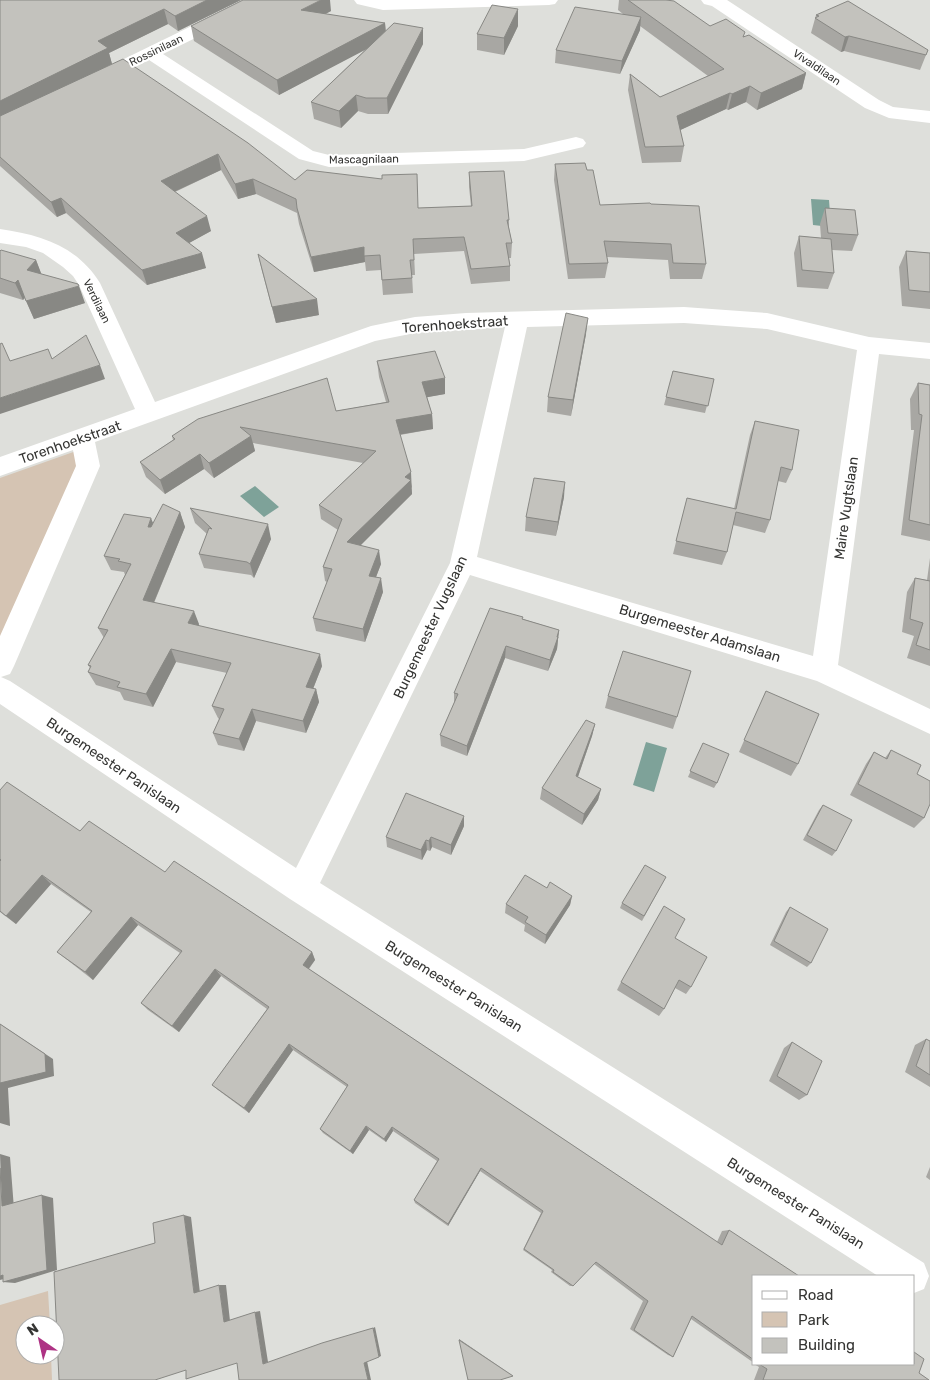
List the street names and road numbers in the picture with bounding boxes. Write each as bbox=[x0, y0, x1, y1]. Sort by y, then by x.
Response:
street label: Rossinilaan bbox=[127, 32, 185, 69]
street label: Vivaldilaan bbox=[790, 47, 843, 88]
street label: Mascagnilaan bbox=[329, 152, 399, 167]
street label: Verdilaan bbox=[80, 277, 113, 325]
street label: Torenhoekstraat bbox=[401, 312, 509, 337]
street label: Torenhoekstraat bbox=[17, 417, 124, 468]
street label: Maire Vugtslaan bbox=[831, 456, 862, 561]
street label: Burgemeester Vugslaan bbox=[390, 553, 471, 701]
street label: Burgemeester Adamslaan bbox=[617, 601, 783, 666]
street label: Burgemeester Panislaan bbox=[43, 714, 184, 817]
street label: Burgemeester Panislaan bbox=[382, 937, 526, 1036]
street label: Burgemeester Panislaan bbox=[724, 1154, 868, 1253]

